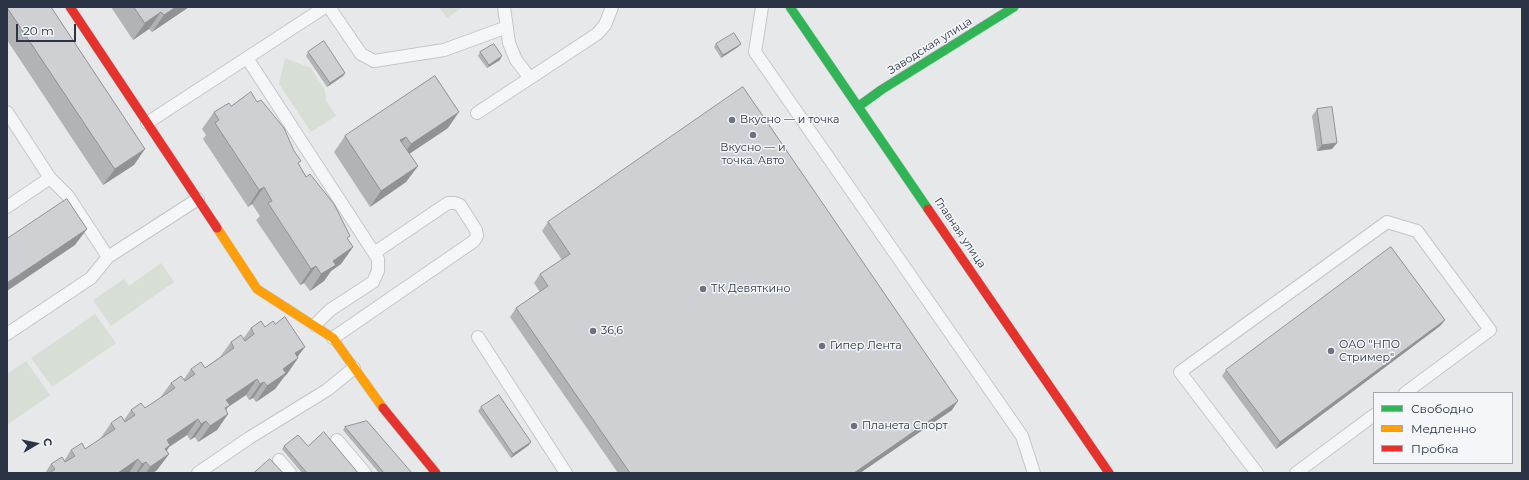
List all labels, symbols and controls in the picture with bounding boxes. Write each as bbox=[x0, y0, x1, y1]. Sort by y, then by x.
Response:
street label: Заводская улица bbox=[885, 15, 975, 77]
scale bar bbox=[18, 16, 78, 42]
text: 20 m bbox=[23, 23, 54, 38]
place label: Вкусно — и точка bbox=[740, 113, 839, 127]
marker: Вкусно — и точка bbox=[727, 115, 737, 125]
marker: Вкусно — и точка. Авто bbox=[748, 130, 758, 140]
place label: Вкусно — и точка. Авто bbox=[720, 141, 786, 167]
street label: Главная улица bbox=[932, 195, 988, 271]
place label: ТК Девяткино bbox=[711, 282, 790, 296]
marker: ТК Девяткино bbox=[698, 284, 708, 294]
place label: 36,6 bbox=[601, 324, 623, 338]
marker: 36,6 bbox=[588, 326, 598, 336]
place label: ОАО "НПО Стример" bbox=[1339, 338, 1400, 364]
place label: Гипер Лента bbox=[830, 339, 902, 353]
marker: Гипер Лента bbox=[817, 341, 827, 351]
marker: ОАО "НПО Стример" bbox=[1326, 346, 1336, 356]
legend bbox=[1373, 392, 1513, 464]
text: Свободно bbox=[1411, 401, 1474, 416]
place label: Планета Спорт bbox=[862, 419, 948, 433]
marker: Планета Спорт bbox=[849, 421, 859, 431]
text: Медленно bbox=[1411, 421, 1476, 436]
north arrow bbox=[16, 424, 56, 464]
text: С bbox=[40, 437, 55, 447]
text: Пробка bbox=[1411, 441, 1459, 456]

